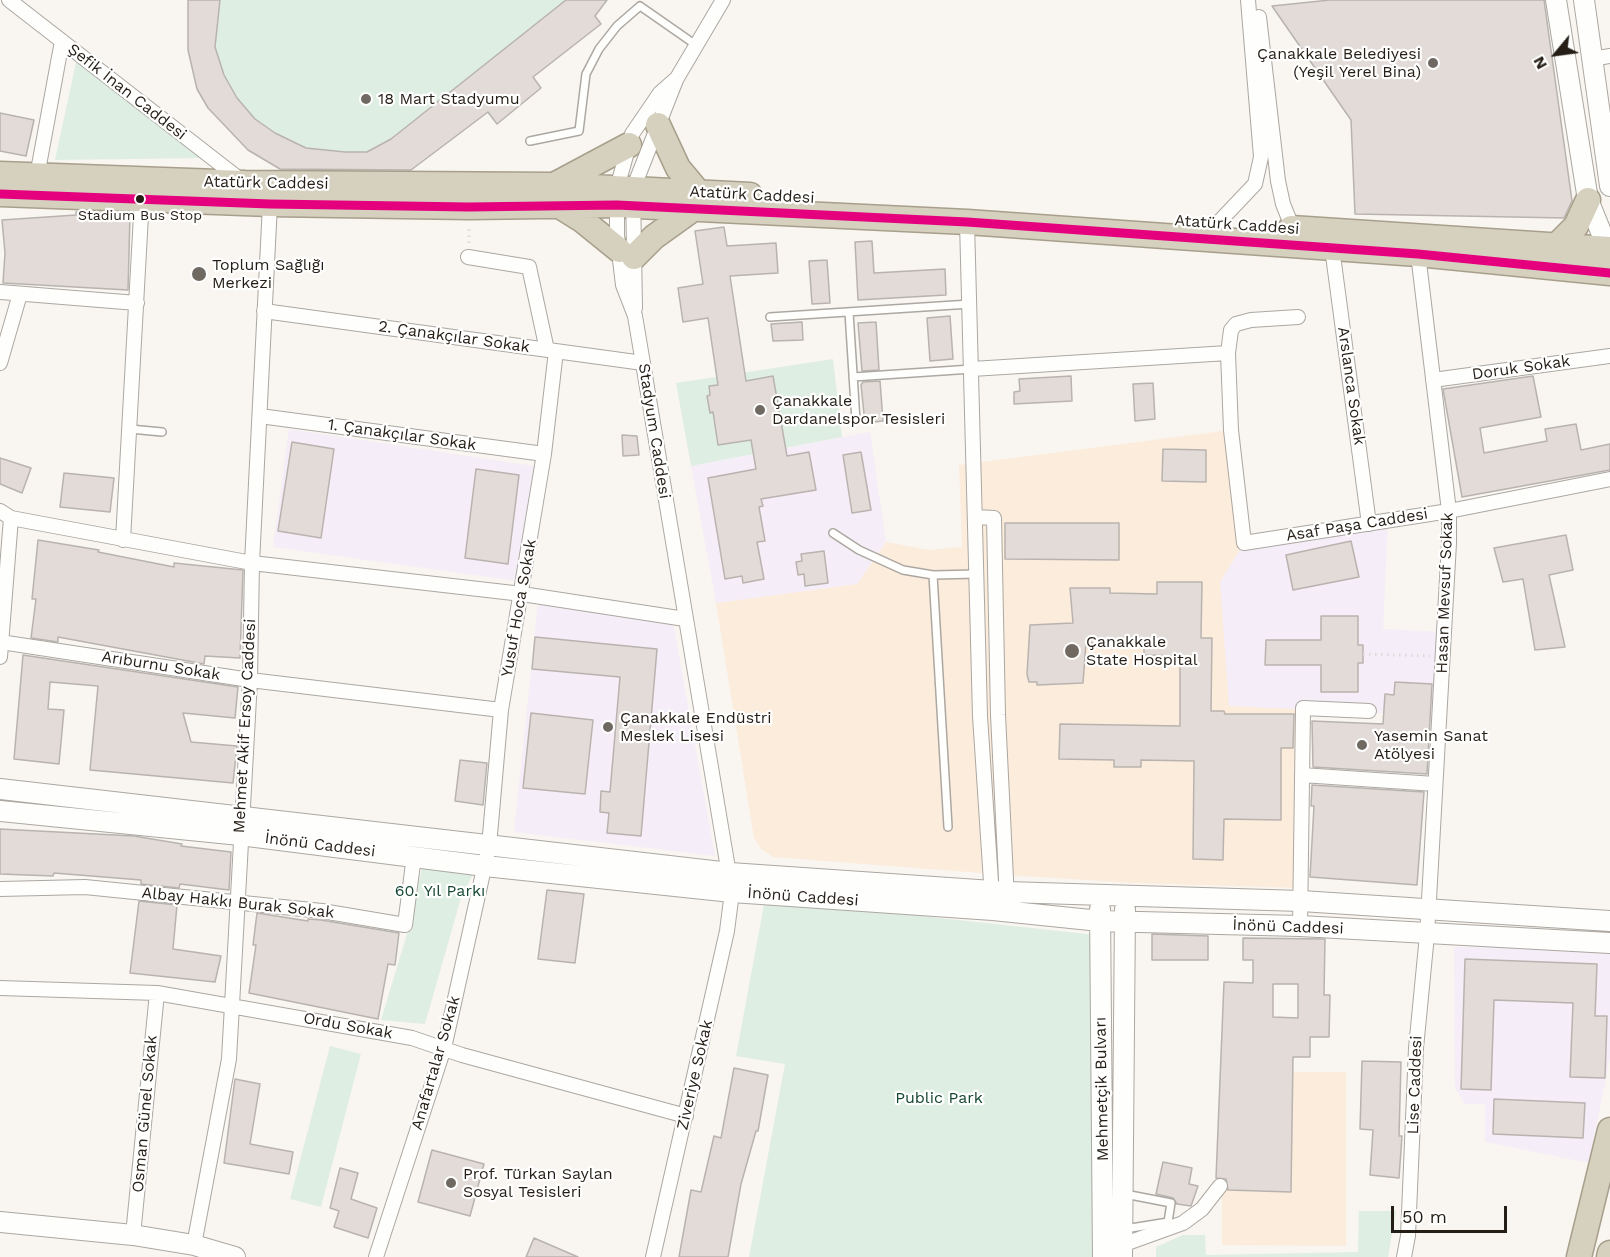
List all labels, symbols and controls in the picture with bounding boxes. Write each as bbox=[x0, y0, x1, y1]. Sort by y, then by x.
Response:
north arrow bbox=[1526, 24, 1586, 84]
street label: Şefik İnan Caddesi bbox=[64, 40, 190, 144]
place label: Çanakkale Belediyesi (Yeşil Yerel Bina) bbox=[1257, 44, 1421, 82]
text: N bbox=[1529, 53, 1551, 73]
marker: Çanakkale Belediyesi (Yeşil Yerel Bina) bbox=[1426, 56, 1440, 70]
place label: 18 Mart Stadyumu bbox=[378, 89, 520, 109]
marker: 18 Mart Stadyumu bbox=[359, 92, 373, 106]
street label: Atatürk Caddesi bbox=[203, 172, 329, 194]
street label: Atatürk Caddesi bbox=[689, 182, 815, 208]
marker: Stadium Bus Stop bbox=[134, 193, 146, 205]
place label: Stadium Bus Stop bbox=[78, 208, 202, 224]
street label: Atatürk Caddesi bbox=[1174, 211, 1300, 239]
place label: Toplum Sağlığı Merkezi bbox=[212, 255, 325, 293]
marker: Toplum Sağlığı Merkezi bbox=[190, 265, 208, 283]
street label: 2. Çanakçılar Sokak bbox=[377, 317, 531, 357]
street label: Arslanca Sokak bbox=[1333, 326, 1369, 446]
street label: Doruk Sokak bbox=[1471, 352, 1571, 384]
street label: Stadyum Caddesi bbox=[634, 362, 674, 500]
place label: Çanakkale Dardanelspor Tesisleri bbox=[772, 391, 945, 429]
marker: Çanakkale Dardanelspor Tesisleri bbox=[753, 403, 767, 417]
street label: 1. Çanakçılar Sokak bbox=[327, 415, 477, 455]
street label: Asaf Paşa Caddesi bbox=[1285, 504, 1429, 546]
street label: Hasan Mevsuf Sokak bbox=[1433, 512, 1457, 674]
street label: Yusuf Hoca Sokak bbox=[497, 537, 541, 679]
street label: Mehmet Akif Ersoy Caddesi bbox=[230, 618, 260, 834]
place label: Çanakkale State Hospital bbox=[1086, 632, 1198, 670]
marker: Çanakkale State Hospital bbox=[1063, 642, 1081, 660]
street label: Arıburnu Sokak bbox=[100, 647, 222, 685]
place label: Çanakkale Endüstri Meslek Lisesi bbox=[620, 708, 772, 746]
marker: Çanakkale Endüstri Meslek Lisesi bbox=[601, 720, 615, 734]
place label: Yasemin Sanat Atölyesi bbox=[1374, 726, 1488, 764]
marker: Yasemin Sanat Atölyesi bbox=[1355, 738, 1369, 752]
street label: İnönü Caddesi bbox=[264, 829, 376, 861]
park label: 60. Yıl Parkı bbox=[395, 881, 485, 901]
street label: Albay Hakkı Burak Sokak bbox=[141, 883, 335, 923]
street label: İnönü Caddesi bbox=[747, 884, 859, 910]
street label: İnönü Caddesi bbox=[1232, 915, 1344, 939]
street label: Anafartalar Sokak bbox=[408, 994, 464, 1132]
street label: Ordu Sokak bbox=[302, 1009, 394, 1043]
street label: Mehmetçik Bulvarı bbox=[1091, 1017, 1113, 1161]
street label: Ziveriye Sokak bbox=[673, 1018, 717, 1132]
street label: Osman Günel Sokak bbox=[129, 1035, 161, 1193]
street label: Lise Caddesi bbox=[1404, 1035, 1426, 1135]
park label: Public Park bbox=[895, 1088, 983, 1108]
place label: Prof. Türkan Saylan Sosyal Tesisleri bbox=[463, 1164, 613, 1202]
marker: Prof. Türkan Saylan Sosyal Tesisleri bbox=[444, 1176, 458, 1190]
scale bar bbox=[1394, 1194, 1510, 1232]
text: 50 m bbox=[1402, 1206, 1447, 1227]

